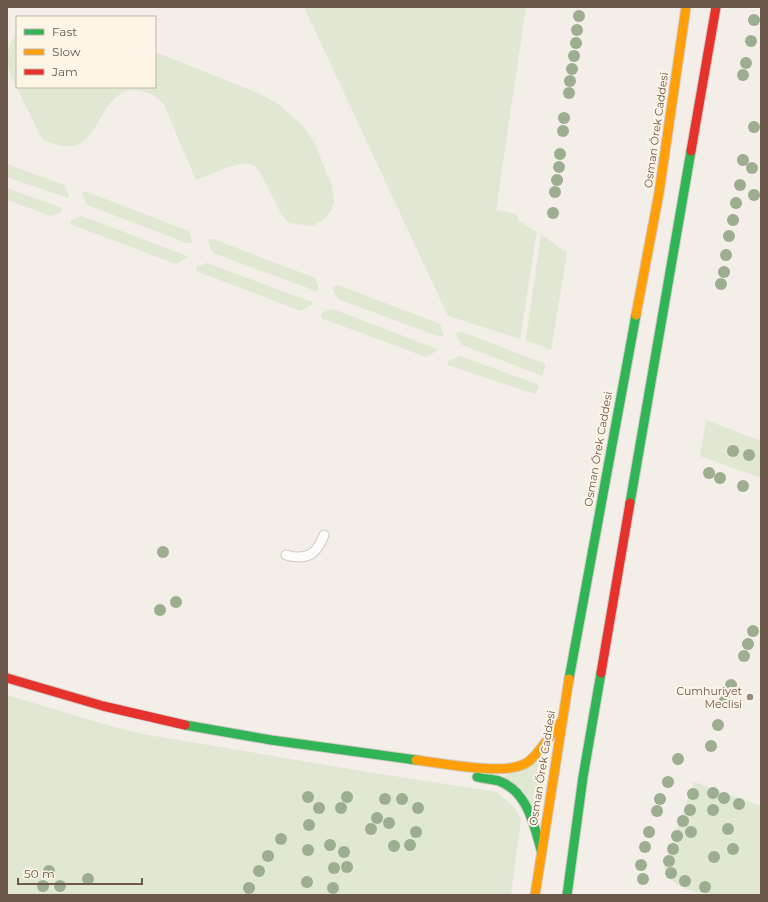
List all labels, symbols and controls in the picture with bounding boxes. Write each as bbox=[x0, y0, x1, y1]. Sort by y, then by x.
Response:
legend bbox=[16, 16, 156, 88]
text: Fast bbox=[52, 24, 77, 39]
text: Slow bbox=[52, 44, 81, 59]
text: Jam bbox=[51, 64, 78, 79]
street label: Osman Örek Caddesi bbox=[641, 71, 671, 189]
street label: Osman Örek Caddesi bbox=[581, 390, 615, 508]
place label: Cumhuriyet Meclisi bbox=[676, 684, 743, 711]
marker: Cumhuriyet Meclisi bbox=[745, 692, 755, 702]
street label: Osman Örek Caddesi bbox=[526, 709, 558, 827]
scale bar bbox=[18, 860, 142, 886]
text: 50 m bbox=[24, 866, 55, 881]

